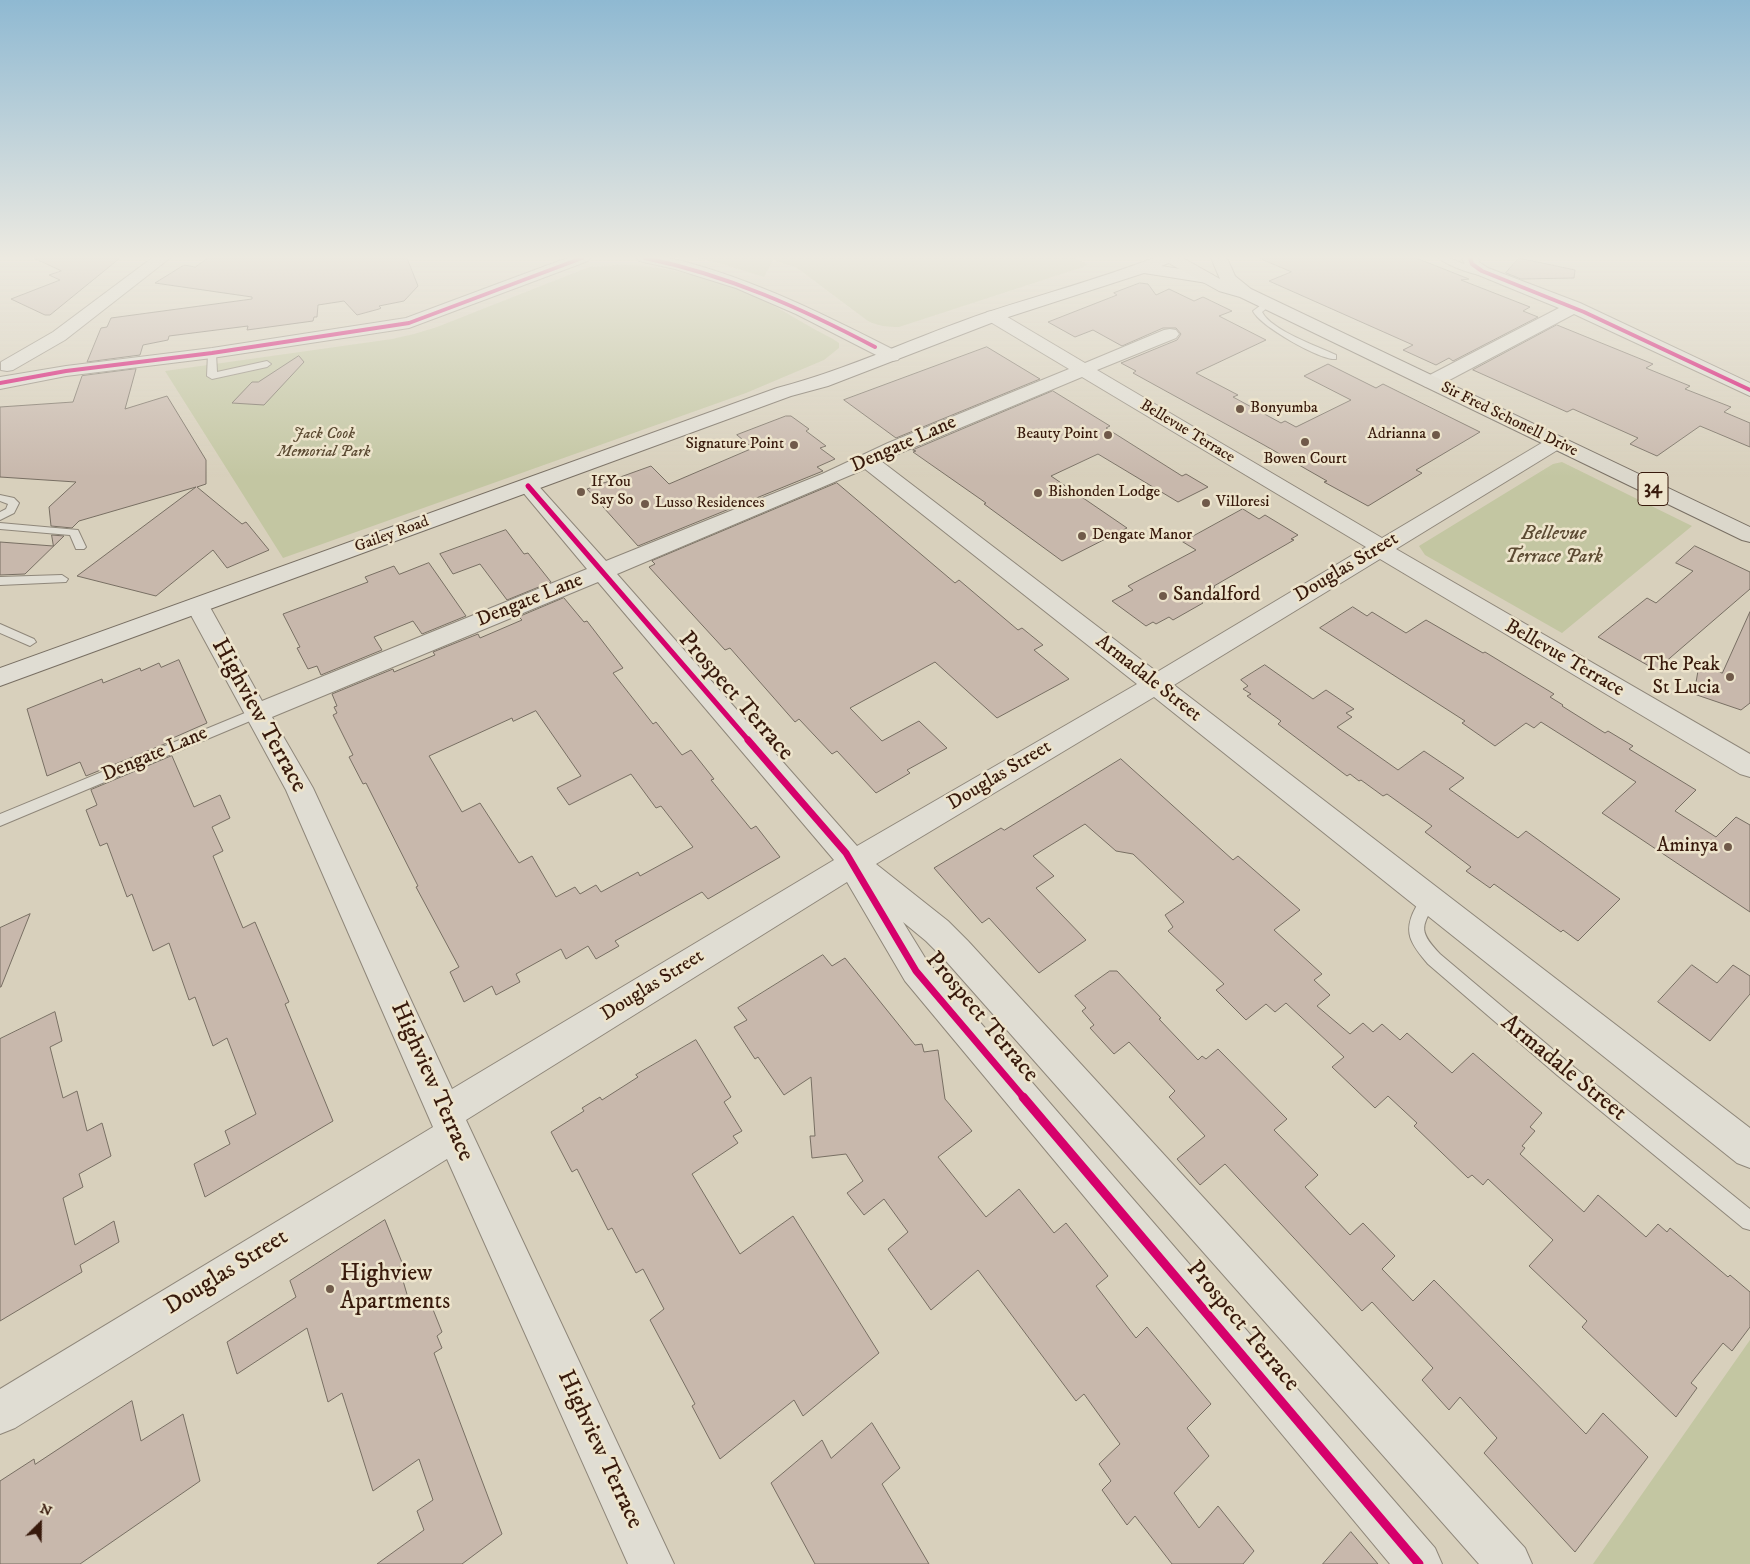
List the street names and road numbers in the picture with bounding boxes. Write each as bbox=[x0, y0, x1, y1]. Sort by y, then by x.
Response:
street label: Sir Fred Schonell Drive bbox=[1437, 379, 1581, 461]
street label: Bellevue Terrace bbox=[1136, 396, 1238, 468]
street label: Dengate Lane bbox=[848, 411, 960, 479]
road number: 34 bbox=[1638, 472, 1668, 506]
street label: Gailey Road bbox=[352, 513, 432, 557]
street label: Douglas Street bbox=[1291, 528, 1403, 608]
street label: Dengate Lane bbox=[473, 569, 587, 633]
street label: Bellevue Terrace bbox=[1500, 615, 1628, 703]
street label: Prospect Terrace bbox=[671, 627, 799, 767]
street label: Armadale Street bbox=[1090, 630, 1206, 728]
street label: Highview Terrace bbox=[204, 634, 312, 798]
street label: Dengate Lane bbox=[99, 722, 211, 788]
street label: Douglas Street bbox=[944, 736, 1056, 816]
street label: Douglas Street bbox=[597, 945, 709, 1027]
street label: Prospect Terrace bbox=[918, 947, 1044, 1089]
street label: Highview Terrace bbox=[383, 998, 479, 1166]
street label: Armadale Street bbox=[1494, 1009, 1632, 1129]
street label: Douglas Street bbox=[160, 1224, 294, 1322]
street label: Prospect Terrace bbox=[1179, 1256, 1305, 1398]
street label: Highview Terrace bbox=[550, 1366, 648, 1534]

